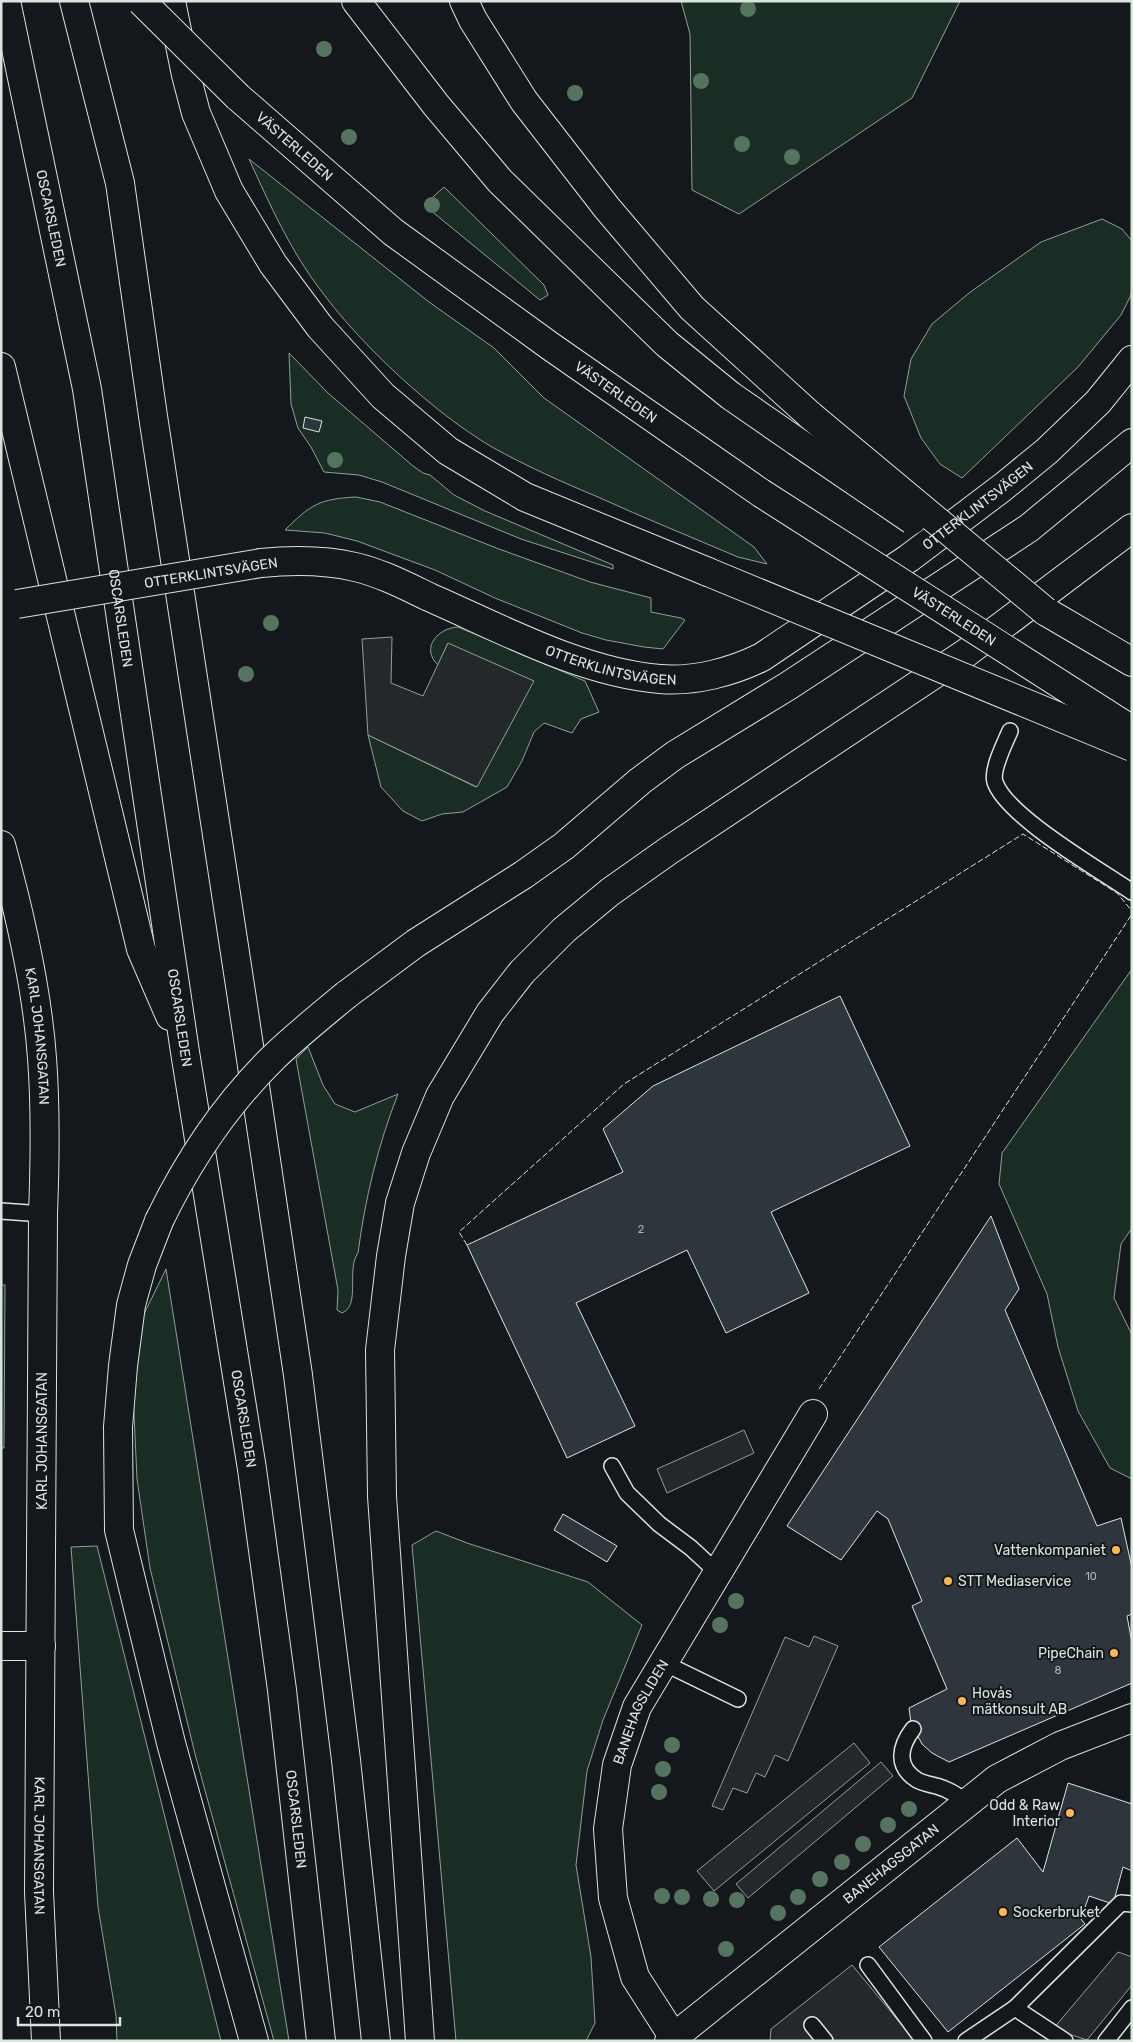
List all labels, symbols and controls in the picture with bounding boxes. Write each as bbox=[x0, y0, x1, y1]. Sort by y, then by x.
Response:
street label: VÄSTERLEDEN bbox=[253, 108, 336, 184]
street label: OSCARSLEDEN bbox=[33, 168, 70, 268]
street label: VÄSTERLEDEN bbox=[572, 357, 660, 426]
street label: OTTERKLINTSVÄGEN bbox=[919, 458, 1036, 553]
street label: OTTERKLINTSVÄGEN bbox=[143, 554, 279, 592]
street label: OSCARSLEDEN bbox=[105, 568, 137, 668]
street label: VÄSTERLEDEN bbox=[909, 583, 999, 649]
street label: OTTERKLINTSVÄGEN bbox=[543, 641, 677, 688]
street label: KARL JOHANSGATAN bbox=[22, 966, 53, 1105]
street label: OSCARSLEDEN bbox=[164, 968, 196, 1068]
house number: 2 bbox=[638, 1223, 644, 1236]
street label: OSCARSLEDEN bbox=[228, 1369, 260, 1469]
street label: KARL JOHANSGATAN bbox=[34, 1372, 51, 1510]
place label: Vattenkompaniet bbox=[994, 1542, 1107, 1559]
marker: Vattenkompaniet bbox=[1110, 1544, 1122, 1556]
house number: 10 bbox=[1085, 1570, 1097, 1583]
place label: STT Mediaservice bbox=[958, 1573, 1071, 1590]
marker: STT Mediaservice bbox=[942, 1575, 954, 1587]
place label: PipeChain bbox=[1038, 1645, 1104, 1662]
marker: PipeChain bbox=[1108, 1647, 1120, 1659]
street label: BANEHAGSLIDEN bbox=[609, 1657, 672, 1767]
house number: 8 bbox=[1055, 1664, 1062, 1677]
place label: Hovås mätkonsult AB bbox=[972, 1685, 1067, 1718]
marker: Hovås mätkonsult AB bbox=[956, 1695, 968, 1707]
street label: OSCARSLEDEN bbox=[282, 1769, 310, 1869]
street label: KARL JOHANSGATAN bbox=[30, 1777, 49, 1915]
place label: Odd & Raw Interior bbox=[989, 1797, 1061, 1830]
marker: Odd & Raw Interior bbox=[1064, 1807, 1076, 1819]
street label: BANEHAGSGATAN bbox=[839, 1820, 942, 1907]
place label: Sockerbruket bbox=[1013, 1904, 1100, 1921]
marker: Sockerbruket bbox=[997, 1906, 1009, 1918]
scale bar bbox=[18, 1994, 120, 2026]
text: 20 m bbox=[25, 2003, 60, 2021]

